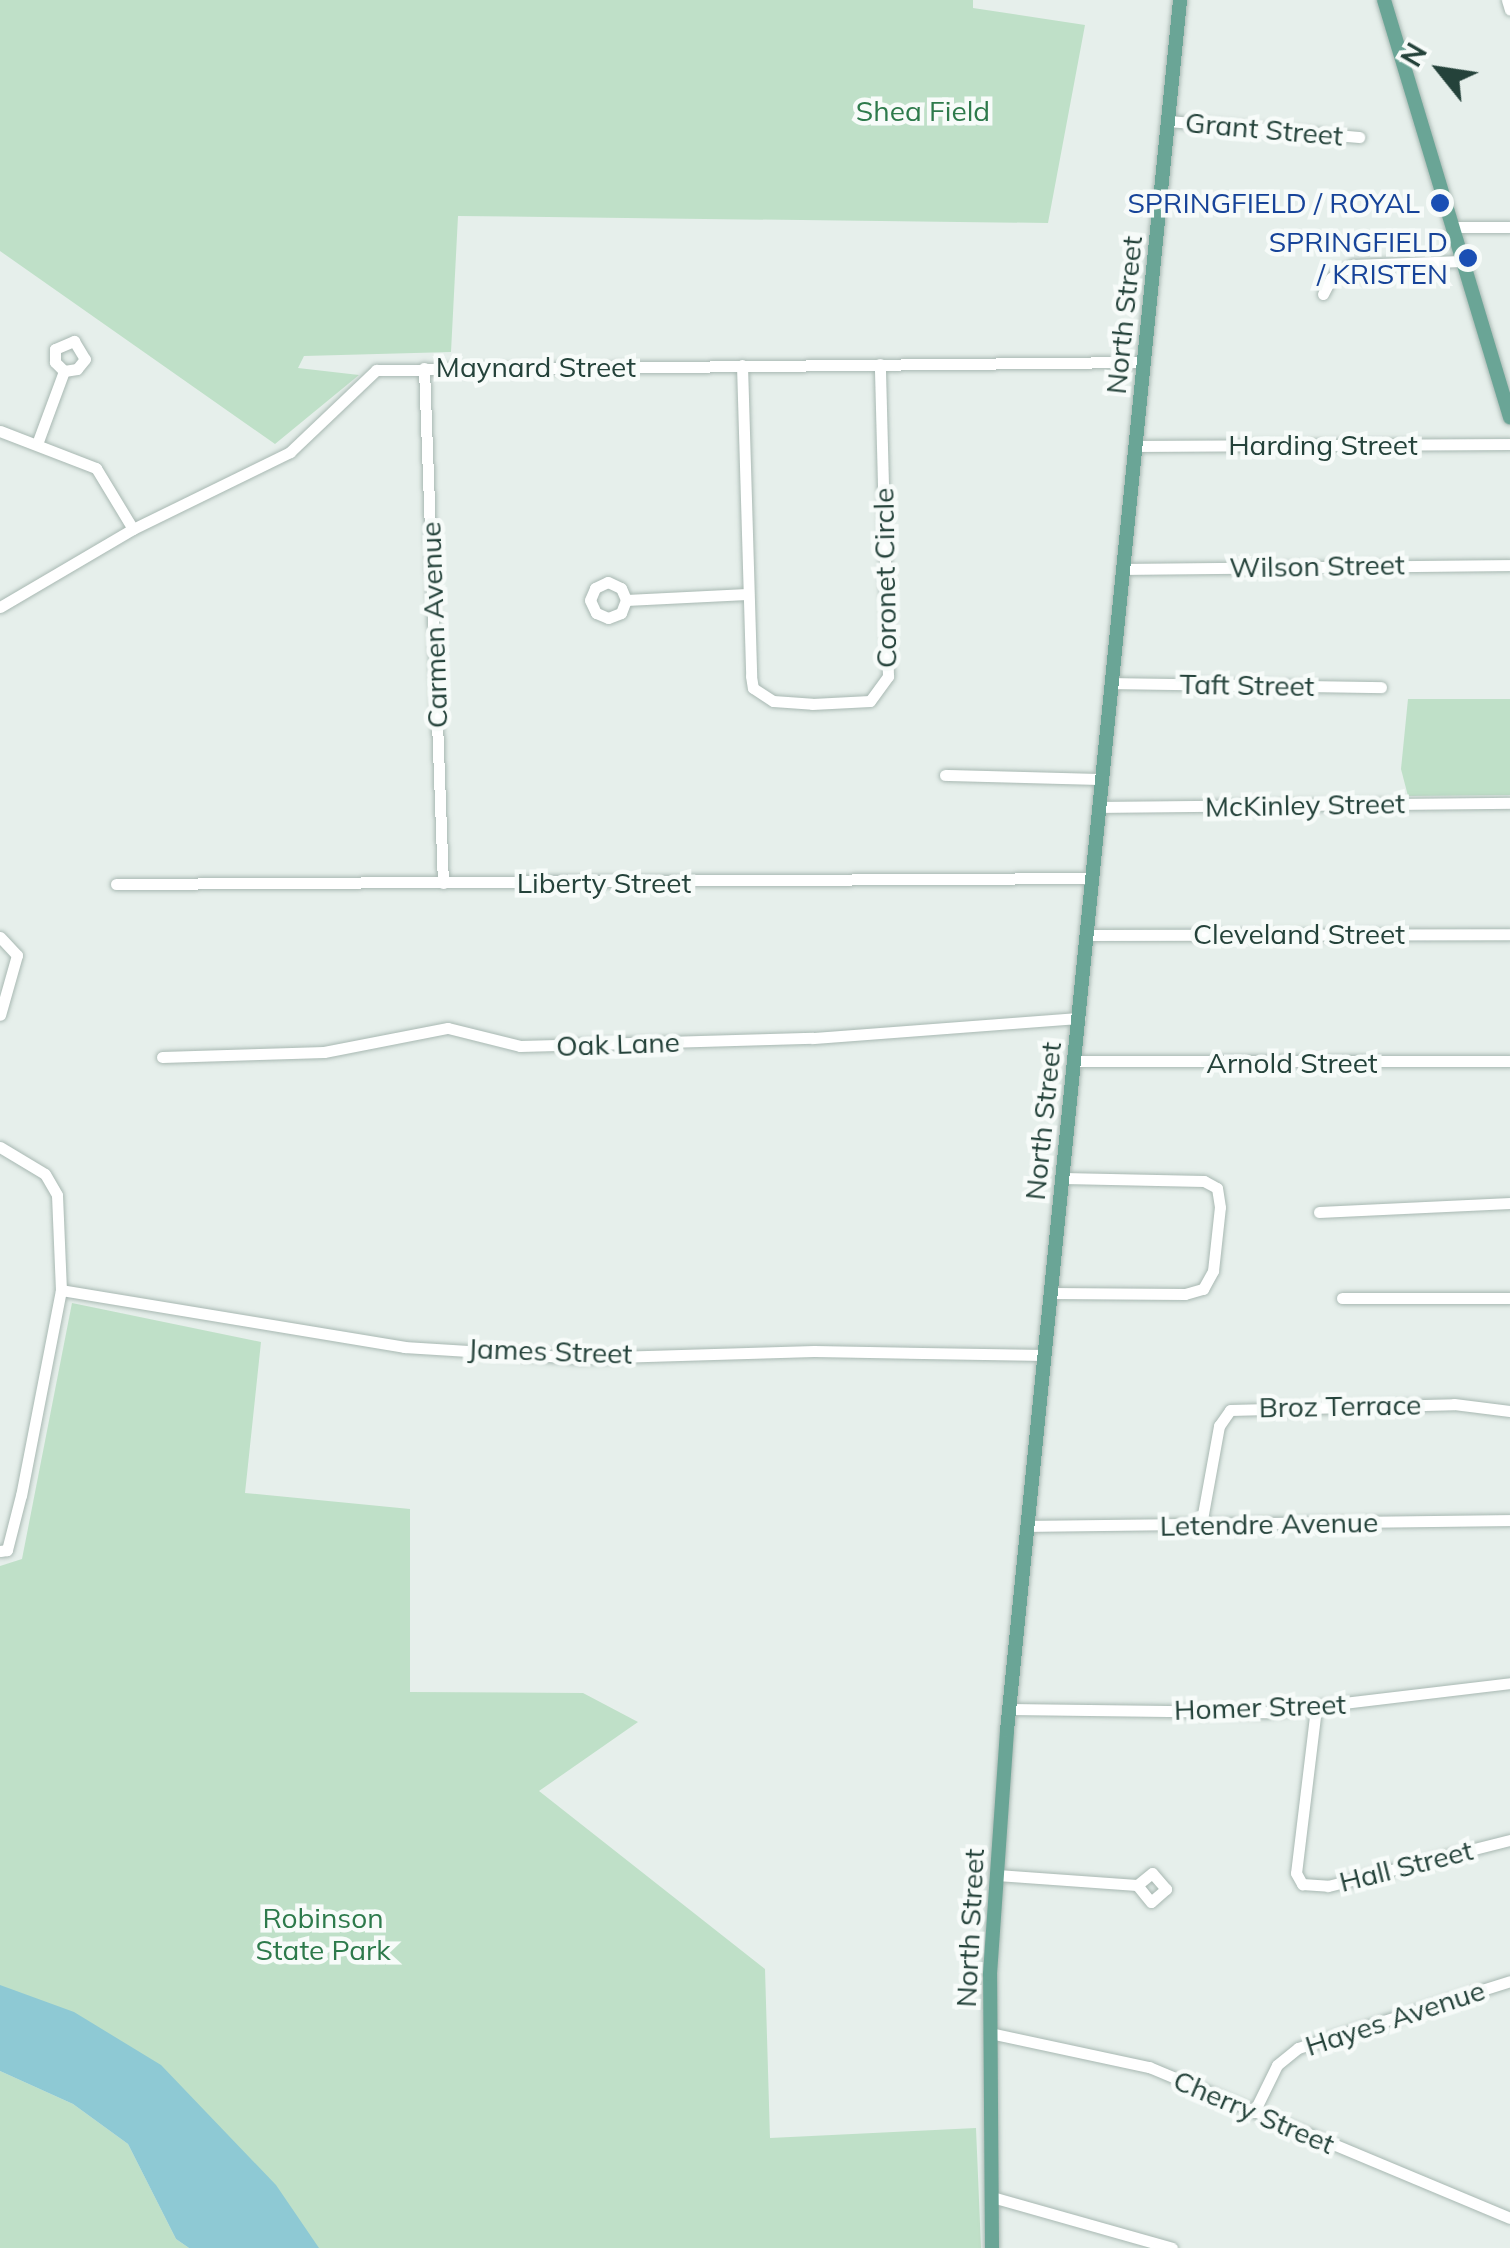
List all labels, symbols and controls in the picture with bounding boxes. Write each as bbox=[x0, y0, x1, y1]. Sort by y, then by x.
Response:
north arrow bbox=[1390, 20, 1490, 120]
text: N bbox=[1393, 37, 1434, 73]
park label: Shea Field bbox=[856, 94, 990, 128]
street label: Grant Street bbox=[1184, 105, 1344, 153]
place label: SPRINGFIELD / ROYAL bbox=[1127, 186, 1420, 220]
marker: SPRINGFIELD / ROYAL bbox=[1429, 192, 1451, 214]
place label: SPRINGFIELD / KRISTEN bbox=[1269, 225, 1448, 291]
street label: North Street bbox=[1099, 234, 1149, 396]
marker: SPRINGFIELD / KRISTEN bbox=[1457, 247, 1479, 269]
street label: Maynard Street bbox=[436, 350, 636, 384]
street label: Harding Street bbox=[1228, 428, 1418, 462]
street label: Coronet Circle bbox=[867, 488, 903, 668]
street label: Carmen Avenue bbox=[414, 521, 454, 729]
street label: Wilson Street bbox=[1229, 548, 1405, 584]
street label: Taft Street bbox=[1179, 667, 1315, 703]
street label: McKinley Street bbox=[1205, 786, 1405, 824]
street label: Liberty Street bbox=[517, 866, 691, 900]
street label: Cleveland Street bbox=[1193, 917, 1405, 951]
street label: Oak Lane bbox=[556, 1025, 680, 1063]
street label: North Street bbox=[1018, 1040, 1068, 1202]
street label: Arnold Street bbox=[1206, 1046, 1378, 1080]
street label: James Street bbox=[467, 1331, 633, 1371]
street label: Broz Terrace bbox=[1258, 1388, 1422, 1424]
street label: Letendre Avenue bbox=[1159, 1505, 1379, 1543]
street label: Homer Street bbox=[1173, 1687, 1347, 1727]
street label: Hall Street bbox=[1336, 1833, 1476, 1899]
street label: North Street bbox=[949, 1848, 991, 2008]
park label: Robinson State Park bbox=[255, 1901, 391, 1967]
street label: Hayes Avenue bbox=[1301, 1973, 1489, 2063]
street label: Cherry Street bbox=[1168, 2063, 1340, 2161]

